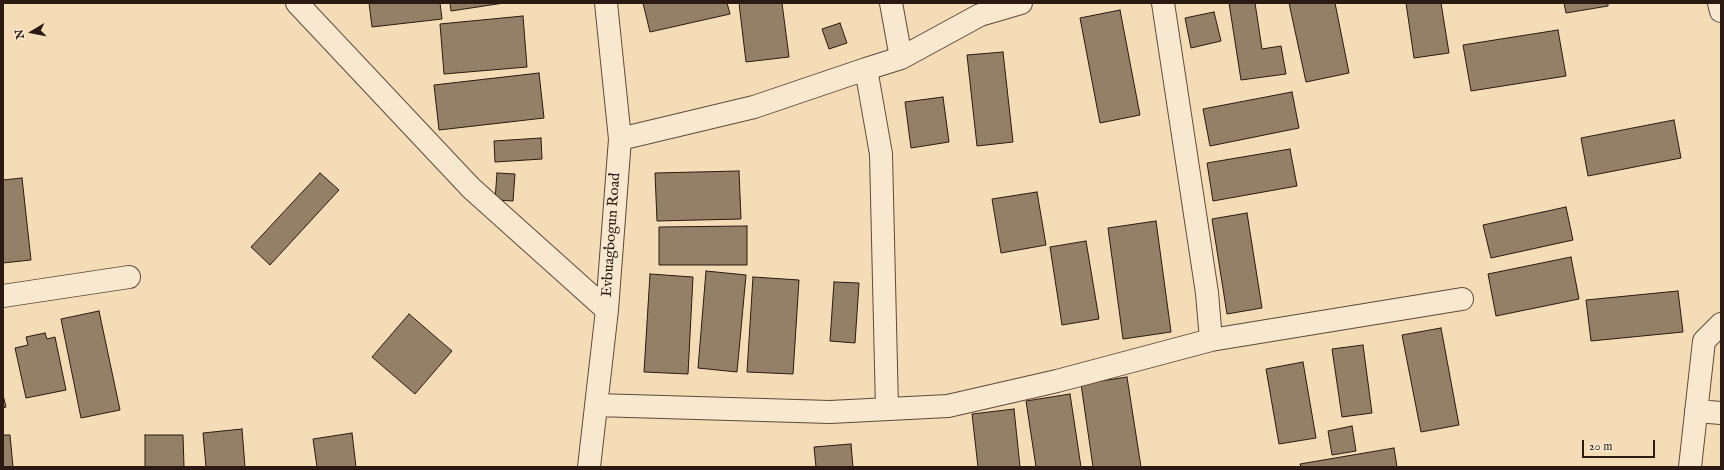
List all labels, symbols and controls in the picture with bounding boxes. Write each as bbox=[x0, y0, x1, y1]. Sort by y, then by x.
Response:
north arrow bbox=[12, 12, 52, 52]
text: N bbox=[12, 28, 28, 40]
street label: Evbuagbogun Road bbox=[599, 172, 625, 298]
scale bar bbox=[1584, 432, 1657, 458]
text: 20 m bbox=[1589, 439, 1612, 454]

